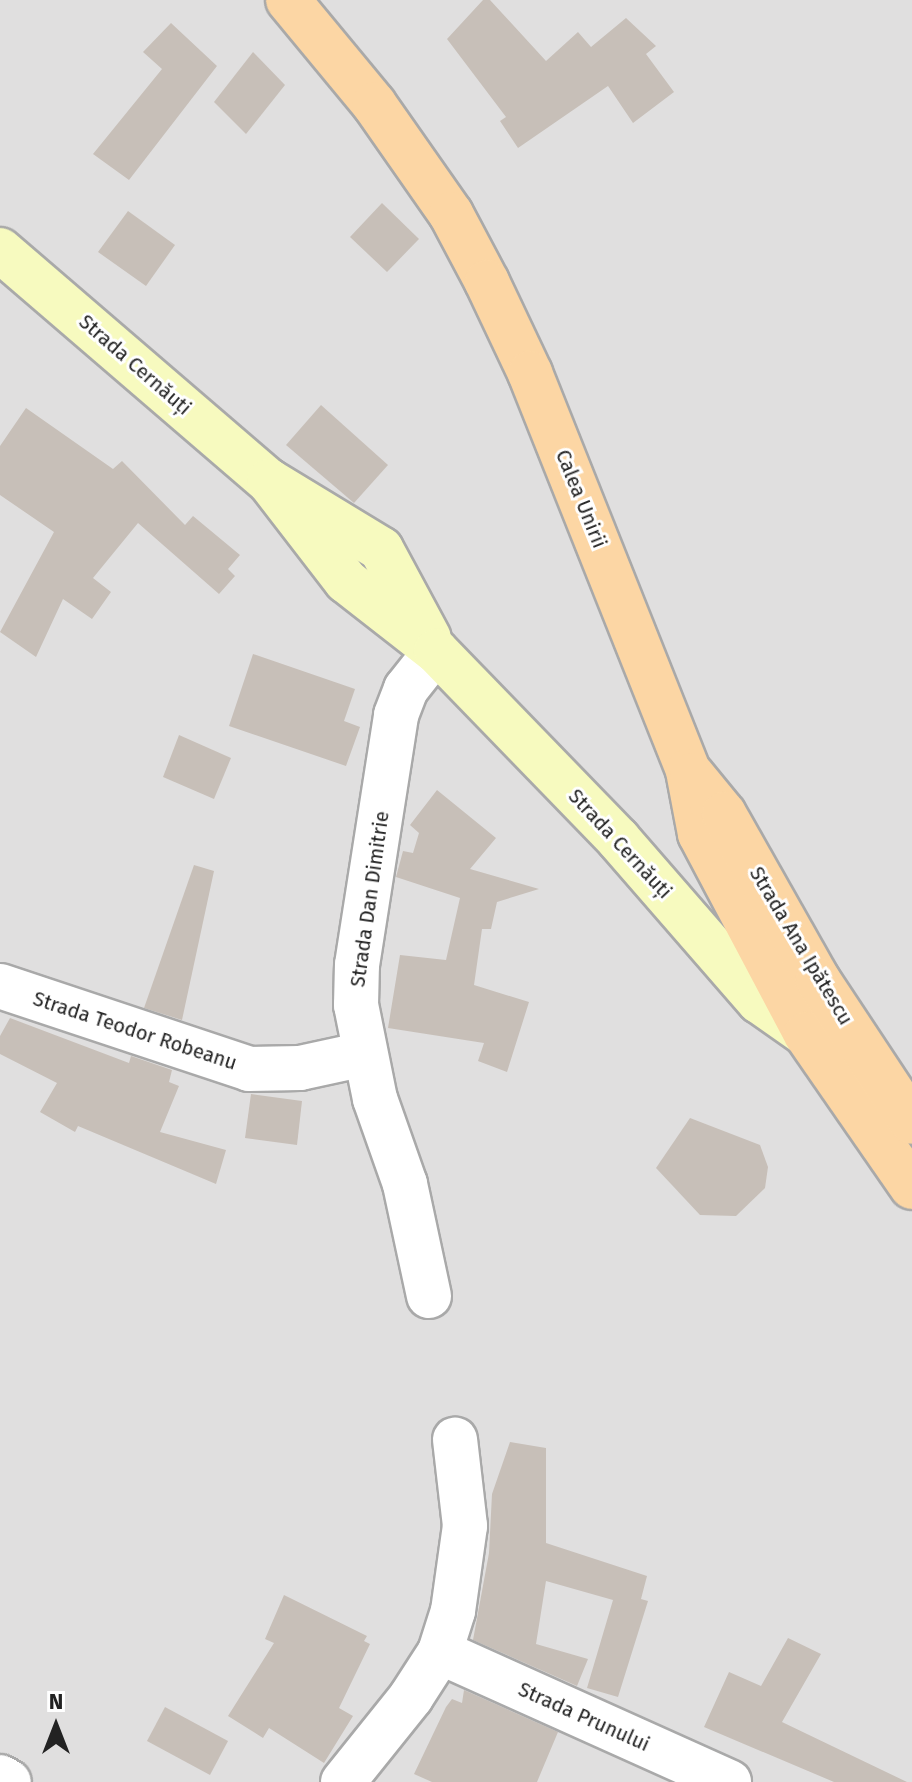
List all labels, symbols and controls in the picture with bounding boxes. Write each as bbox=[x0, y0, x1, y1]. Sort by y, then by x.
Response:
street label: Strada Cernăuți bbox=[74, 310, 196, 420]
street label: Calea Unirii bbox=[550, 446, 612, 552]
street label: Strada Cernăuți bbox=[563, 784, 677, 904]
street label: Strada Dan Dimitrie bbox=[346, 809, 394, 989]
street label: Strada Ana Ipătescu bbox=[744, 863, 858, 1029]
street label: Strada Teodor Robeanu bbox=[30, 987, 240, 1075]
street label: Strada Prunului bbox=[515, 1677, 653, 1757]
north arrow bbox=[16, 1686, 96, 1766]
text: N bbox=[49, 1688, 63, 1715]

